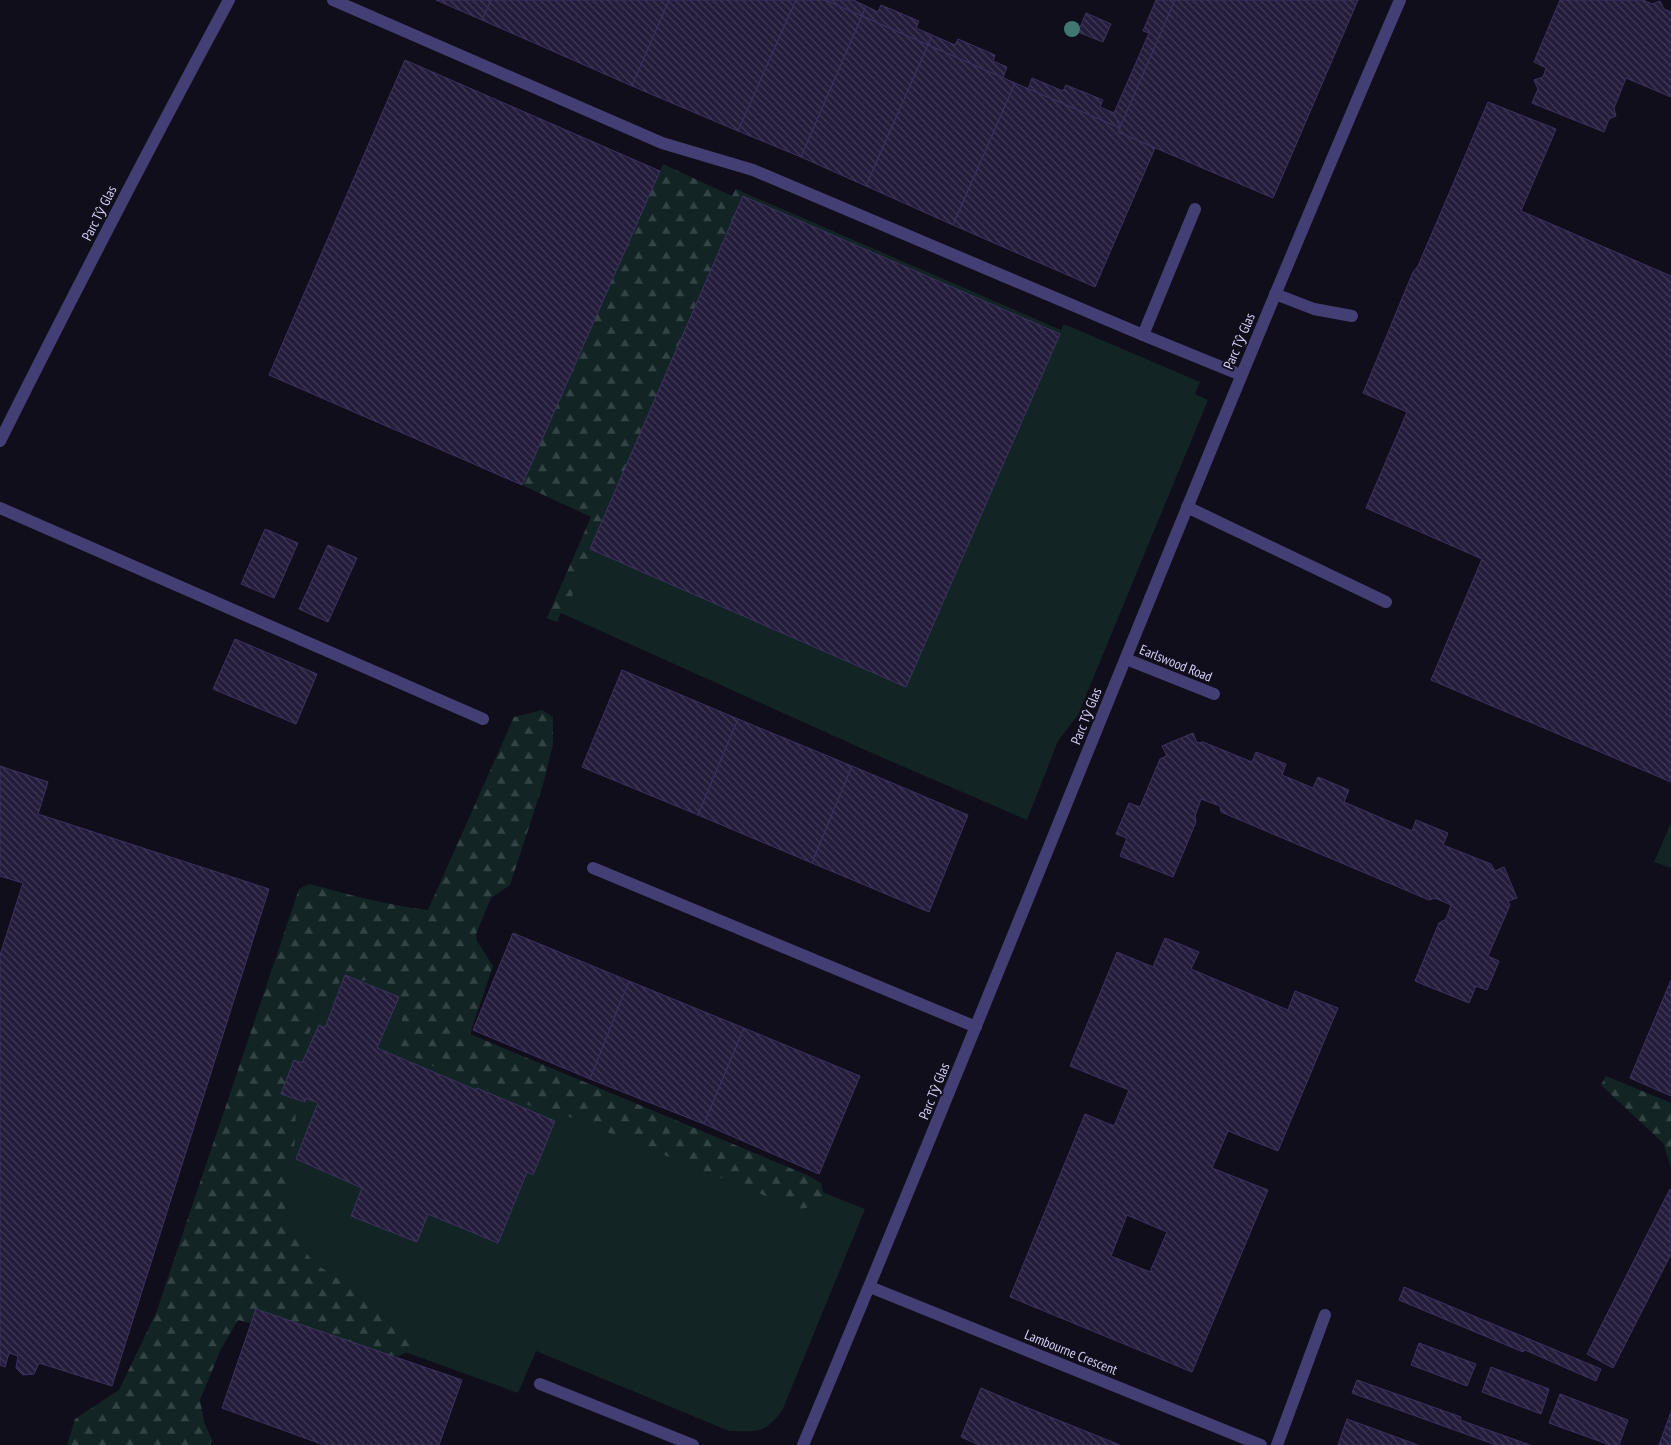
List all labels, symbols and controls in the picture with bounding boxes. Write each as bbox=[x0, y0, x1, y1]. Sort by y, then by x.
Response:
street label: Parc Tŷ Glas bbox=[77, 182, 121, 244]
street label: Parc Tŷ Glas bbox=[1219, 310, 1259, 372]
street label: Earlswood Road bbox=[1137, 640, 1215, 686]
street label: Parc Tŷ Glas bbox=[1067, 685, 1106, 747]
street label: Parc Tŷ Glas bbox=[915, 1060, 954, 1122]
street label: Lambourne Crescent bbox=[1022, 1325, 1120, 1379]

